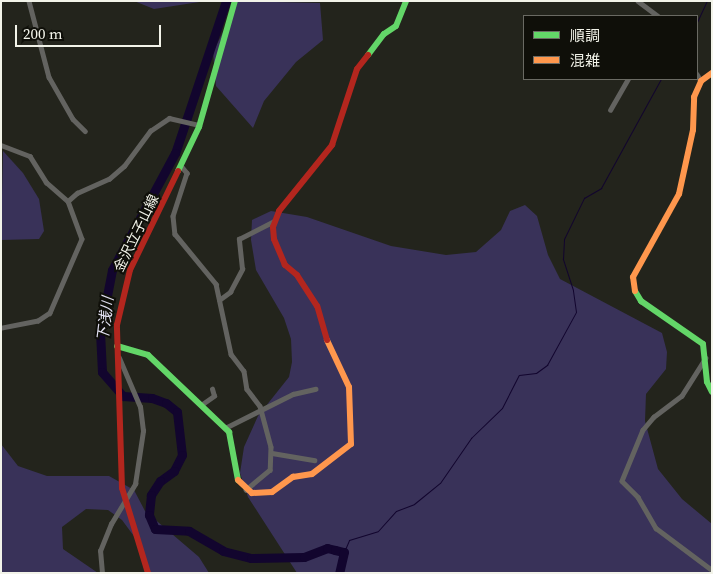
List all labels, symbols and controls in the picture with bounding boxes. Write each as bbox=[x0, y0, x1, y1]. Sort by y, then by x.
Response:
scale bar bbox=[18, 15, 164, 47]
legend bbox=[523, 15, 698, 80]
text: 200 m bbox=[23, 23, 63, 44]
text: 順調 bbox=[570, 25, 600, 46]
text: 混雑 bbox=[570, 50, 600, 71]
street label: 金沢立子山線 bbox=[110, 192, 162, 274]
water label: 下浅川 bbox=[93, 296, 117, 342]

